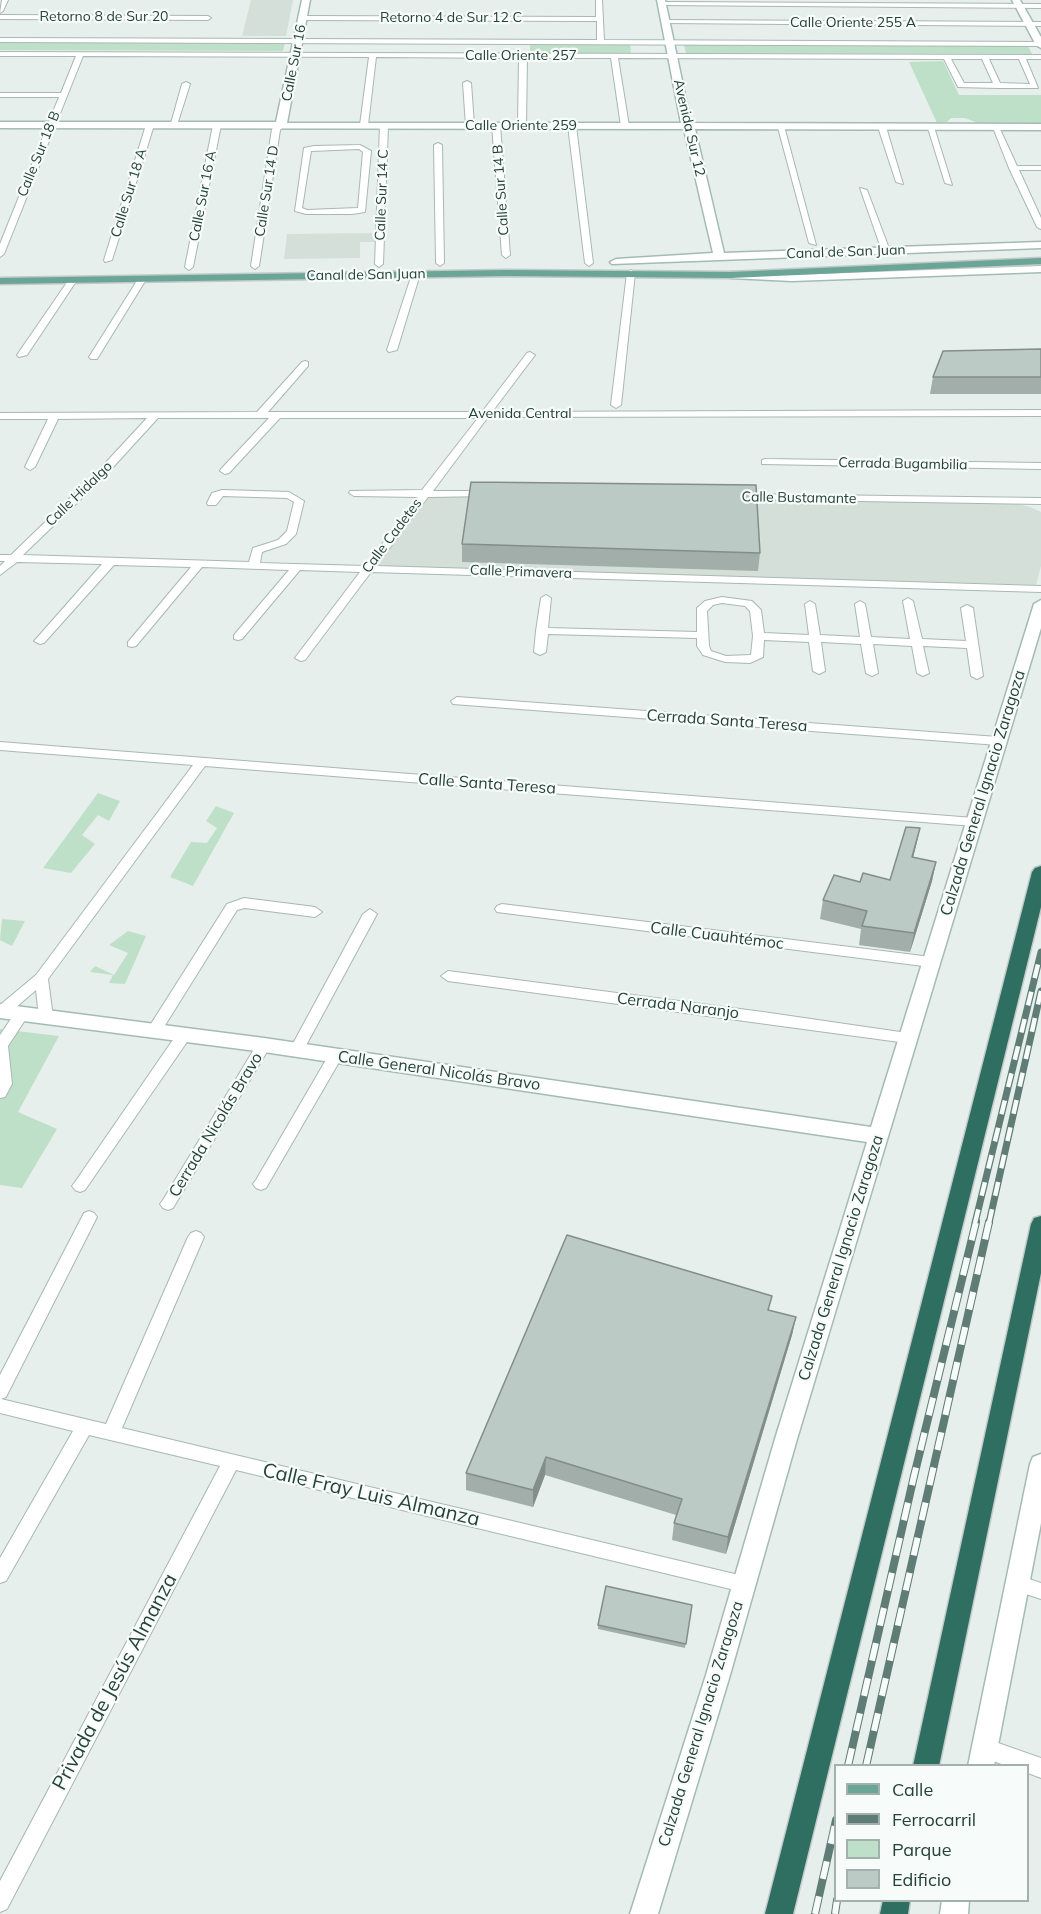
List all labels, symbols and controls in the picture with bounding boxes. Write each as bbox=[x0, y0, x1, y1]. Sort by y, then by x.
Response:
street label: Retorno 8 de Sur 20 bbox=[40, 9, 168, 25]
street label: Retorno 4 de Sur 12 C bbox=[380, 10, 522, 26]
street label: Calle Oriente 255 A bbox=[790, 15, 916, 31]
street label: Calle Sur 16 bbox=[278, 23, 310, 103]
street label: Calle Oriente 257 bbox=[465, 48, 577, 64]
street label: Avenida Sur 12 bbox=[670, 78, 708, 178]
street label: Calle Sur 18 B bbox=[14, 109, 64, 199]
street label: Calle Oriente 259 bbox=[465, 118, 577, 134]
street label: Calle Sur 14 D bbox=[251, 144, 283, 238]
street label: Calle Sur 14 B bbox=[489, 144, 513, 236]
street label: Calle Sur 18 A bbox=[108, 147, 150, 239]
street label: Calle Sur 16 A bbox=[186, 149, 220, 243]
street label: Calle Sur 14 C bbox=[372, 149, 392, 241]
street label: Canal de San Juan bbox=[786, 242, 906, 262]
street label: Canal de San Juan bbox=[306, 266, 426, 284]
street label: Avenida Central bbox=[468, 406, 572, 422]
street label: Cerrada Bugambilia bbox=[838, 454, 968, 474]
street label: Calle Hidalgo bbox=[42, 458, 116, 530]
street label: Calle Bustamante bbox=[741, 489, 857, 507]
street label: Calle Cadetes bbox=[359, 495, 425, 577]
street label: Calle Primavera bbox=[470, 562, 572, 582]
street label: Calzada General Ignacio Zaragoza bbox=[936, 668, 1030, 918]
street label: Cerrada Santa Teresa bbox=[646, 706, 808, 736]
street label: Calle Santa Teresa bbox=[417, 770, 557, 798]
street label: Calle Cuauhtémoc bbox=[649, 918, 785, 954]
street label: Cerrada Naranjo bbox=[616, 989, 740, 1023]
street label: Calle General Nicolás Bravo bbox=[336, 1047, 542, 1095]
street label: Cerrada Nicolás Bravo bbox=[165, 1049, 267, 1201]
street label: Calzada General Ignacio Zaragoza bbox=[794, 1133, 888, 1383]
street label: Calle Fray Luis Almanza bbox=[260, 1458, 482, 1532]
street label: Privada de Jesús Almanza bbox=[48, 1570, 182, 1794]
street label: Calzada General Ignacio Zaragoza bbox=[654, 1599, 748, 1849]
legend bbox=[834, 1764, 1029, 1902]
text: Calle bbox=[892, 1778, 933, 1801]
text: Ferrocarril bbox=[892, 1808, 976, 1831]
text: Parque bbox=[892, 1838, 951, 1861]
text: Edificio bbox=[892, 1868, 951, 1891]

